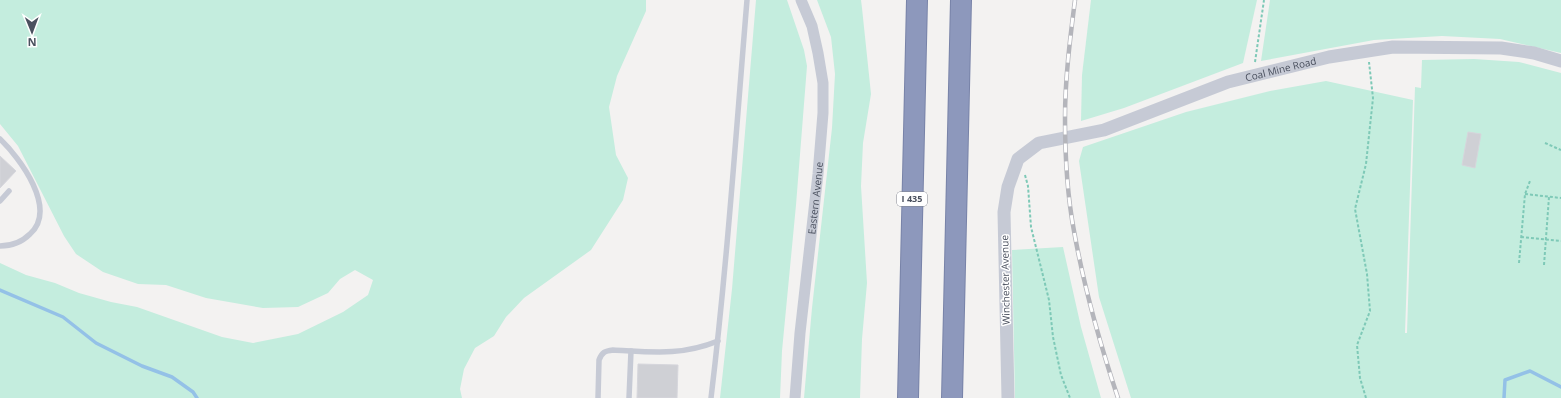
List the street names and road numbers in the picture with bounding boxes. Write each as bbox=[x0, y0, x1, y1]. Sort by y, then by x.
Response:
street label: Coal Mine Road bbox=[1244, 53, 1318, 85]
street label: Eastern Avenue bbox=[804, 161, 826, 235]
road number: I 435 bbox=[897, 192, 927, 206]
street label: Winchester Avenue bbox=[997, 235, 1013, 325]

